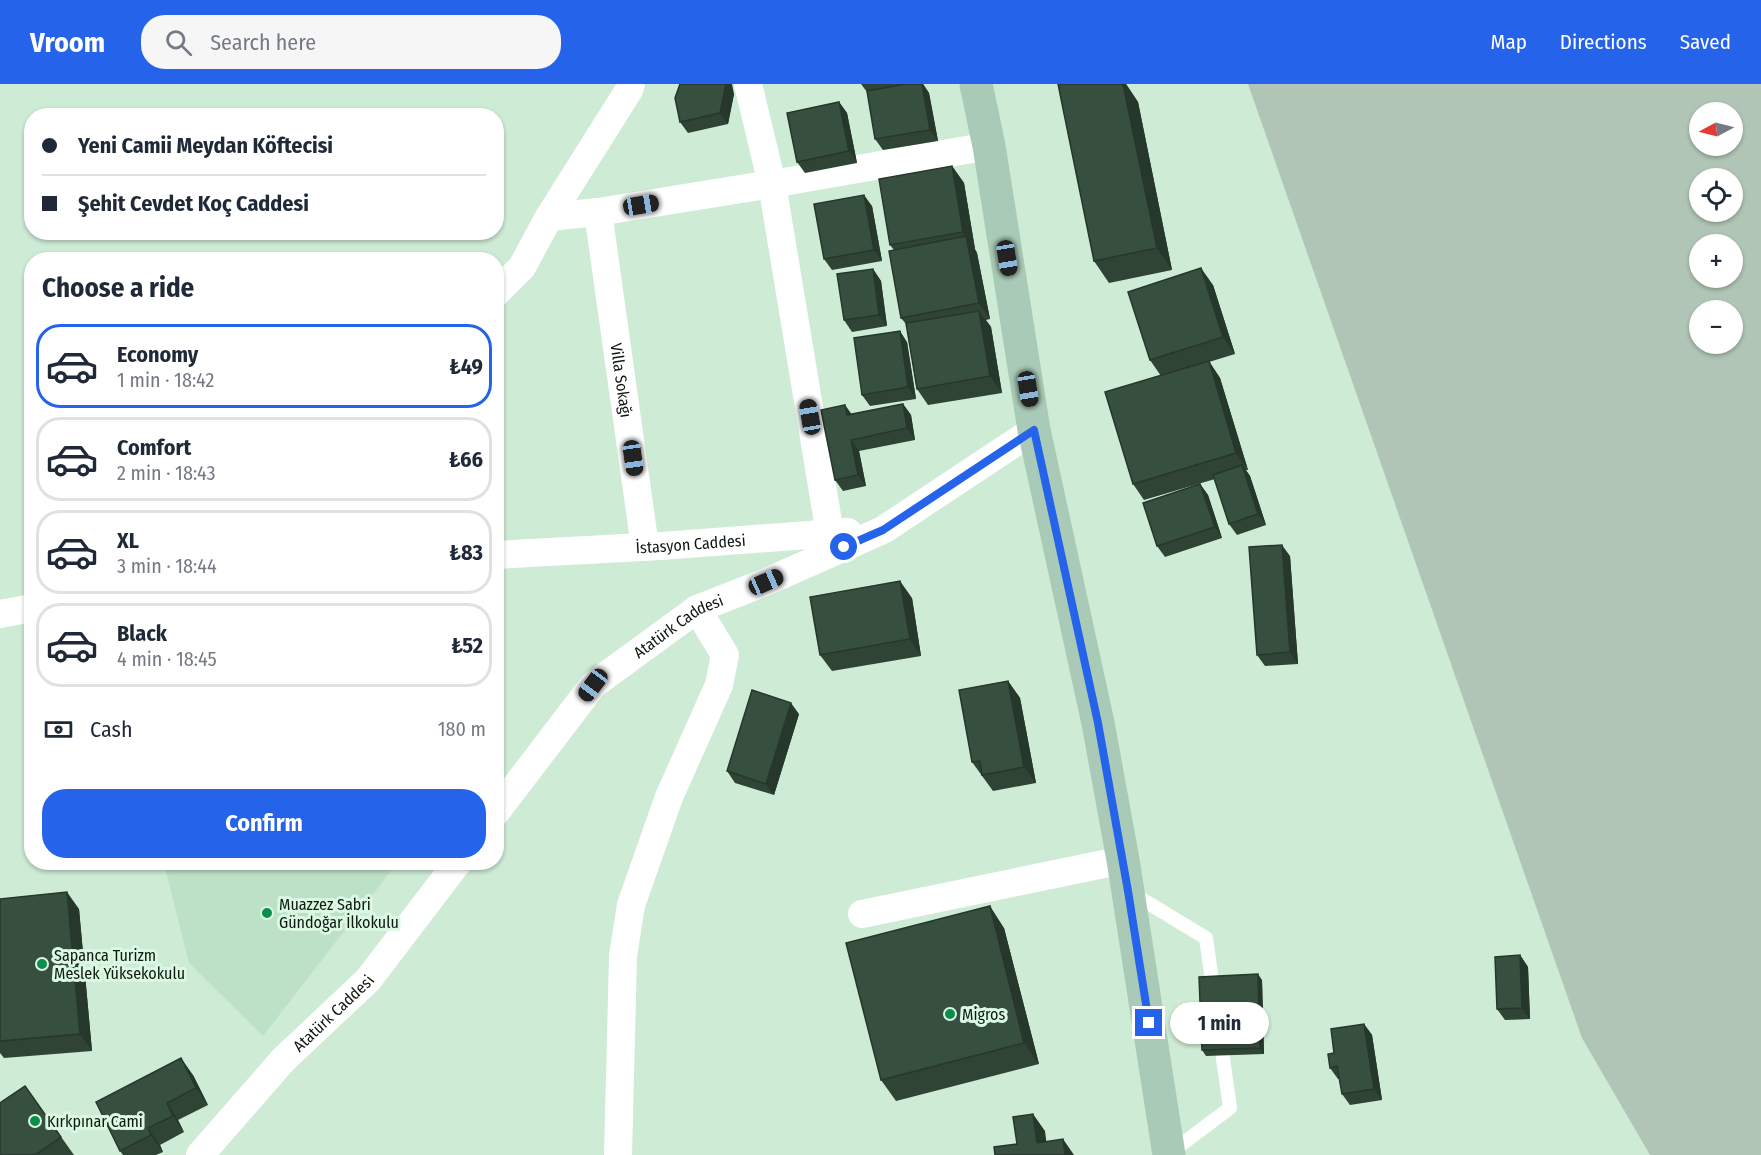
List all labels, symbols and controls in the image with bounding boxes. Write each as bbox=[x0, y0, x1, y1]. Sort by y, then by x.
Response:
search box bbox=[141, 15, 561, 69]
text: Vroom bbox=[30, 26, 105, 59]
icon: search bbox=[162, 26, 195, 59]
text: Search here bbox=[210, 29, 316, 56]
text: Map bbox=[1490, 29, 1527, 55]
text: Directions bbox=[1560, 29, 1647, 55]
text: Saved bbox=[1680, 29, 1731, 55]
north arrow bbox=[1689, 102, 1743, 156]
map controls bbox=[1689, 102, 1743, 354]
text: Yeni Camii Meydan Köftecisi bbox=[78, 132, 333, 159]
button: locate bbox=[1689, 168, 1743, 222]
text: Şehit Cevdet Koç Caddesi bbox=[78, 190, 309, 217]
car bbox=[622, 193, 660, 217]
button: + bbox=[1689, 234, 1743, 288]
car bbox=[995, 239, 1019, 277]
text: Choose a ride bbox=[42, 272, 194, 304]
button: − bbox=[1689, 300, 1743, 354]
icon: car bbox=[45, 339, 99, 393]
text: Economy bbox=[117, 341, 198, 368]
street label: Villa Sokağı bbox=[607, 342, 636, 419]
text: ₺49 bbox=[449, 353, 483, 380]
text: 1 min · 18:42 bbox=[117, 368, 214, 392]
car bbox=[1016, 370, 1040, 408]
car bbox=[798, 398, 822, 436]
icon: car bbox=[45, 432, 99, 486]
text: Comfort bbox=[117, 434, 191, 461]
car bbox=[622, 439, 644, 477]
text: ₺66 bbox=[449, 446, 483, 473]
text: 2 min · 18:43 bbox=[117, 461, 215, 485]
icon: car bbox=[45, 525, 99, 579]
text: XL bbox=[117, 527, 139, 554]
street label: İstasyon Caddesi bbox=[635, 530, 746, 557]
route start bbox=[830, 533, 857, 560]
text: ₺83 bbox=[449, 539, 483, 566]
text: 3 min · 18:44 bbox=[117, 554, 217, 578]
car bbox=[746, 566, 786, 598]
street label: Atatürk Caddesi bbox=[630, 590, 726, 662]
icon: car bbox=[45, 618, 99, 672]
text: Black bbox=[117, 620, 167, 647]
text: ₺52 bbox=[451, 632, 483, 659]
text: 4 min · 18:45 bbox=[117, 647, 217, 671]
car bbox=[575, 665, 611, 705]
icon: cash bbox=[42, 713, 75, 746]
text: Cash bbox=[90, 716, 133, 743]
text: 180 m bbox=[438, 717, 486, 741]
button: Confirm bbox=[42, 789, 486, 858]
place label: Muazzez Sabri Gündoğar İlkokulu bbox=[279, 895, 399, 932]
marker: Muazzez Sabri Gündoğar İlkokulu bbox=[260, 906, 274, 920]
place label: Sapanca Turizm Meslek Yüksekokulu bbox=[54, 946, 185, 983]
marker: Sapanca Turizm Meslek Yüksekokulu bbox=[35, 957, 49, 971]
street label: Atatürk Caddesi bbox=[289, 971, 378, 1055]
callout: 1 min bbox=[1170, 1002, 1269, 1044]
place label: Migros bbox=[962, 1005, 1005, 1024]
marker: Migros bbox=[943, 1007, 957, 1021]
route end bbox=[1135, 1009, 1162, 1036]
text: 1 min bbox=[1198, 1011, 1241, 1035]
place label: Kırkpınar Cami bbox=[47, 1112, 143, 1131]
marker: Kırkpınar Cami bbox=[28, 1114, 42, 1128]

